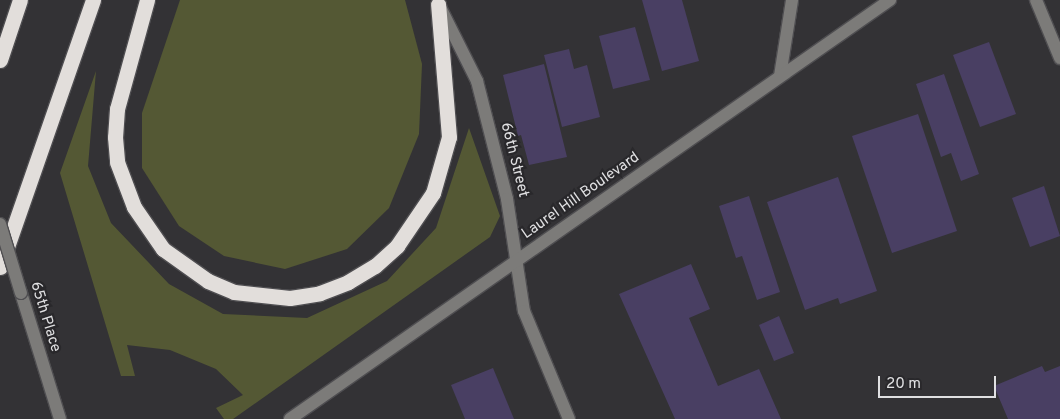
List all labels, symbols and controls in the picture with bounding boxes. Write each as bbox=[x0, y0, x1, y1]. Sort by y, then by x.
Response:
street label: 66th Street bbox=[496, 121, 532, 199]
street label: Laurel Hill Boulevard bbox=[519, 149, 643, 243]
street label: 65th Place bbox=[26, 280, 64, 354]
scale bar bbox=[880, 366, 998, 398]
text: 20 m bbox=[886, 375, 921, 394]

